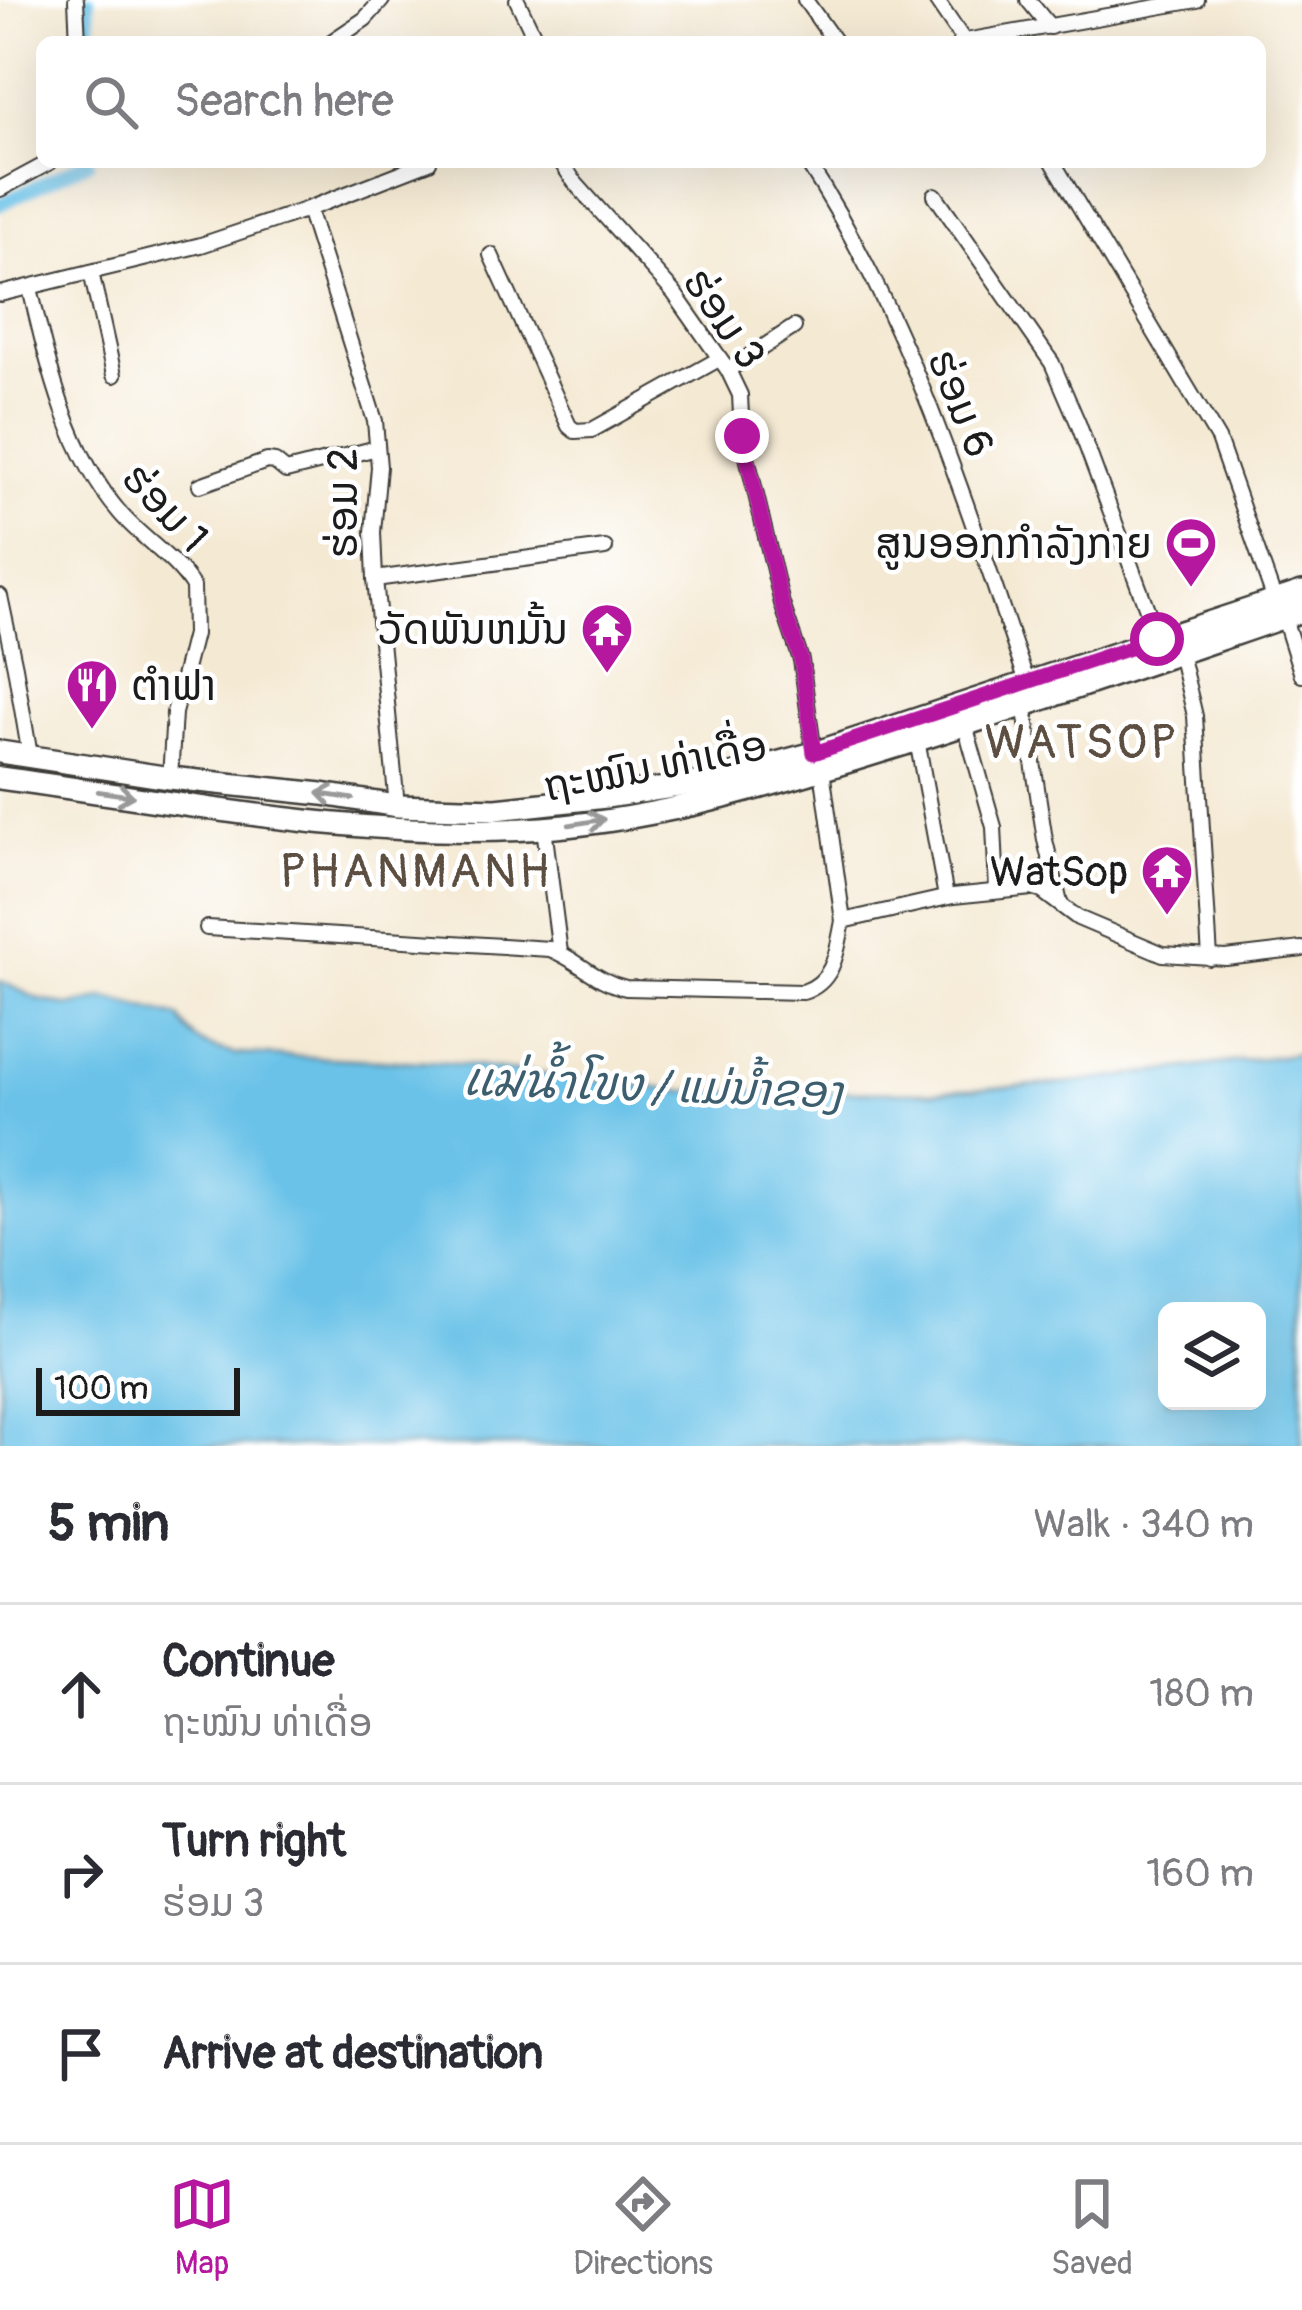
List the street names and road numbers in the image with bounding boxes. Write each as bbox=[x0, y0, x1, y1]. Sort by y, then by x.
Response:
street label: ຮ່ອມ 3 bbox=[671, 259, 776, 379]
street label: ຮ່ອມ 6 bbox=[915, 342, 1005, 465]
street label: ຮ່ອມ 2 bbox=[318, 448, 370, 558]
street label: ຮ່ອມ 1 bbox=[110, 453, 219, 564]
street label: ຖະໝົນ ທ່າເດື່ອ bbox=[538, 713, 772, 814]

